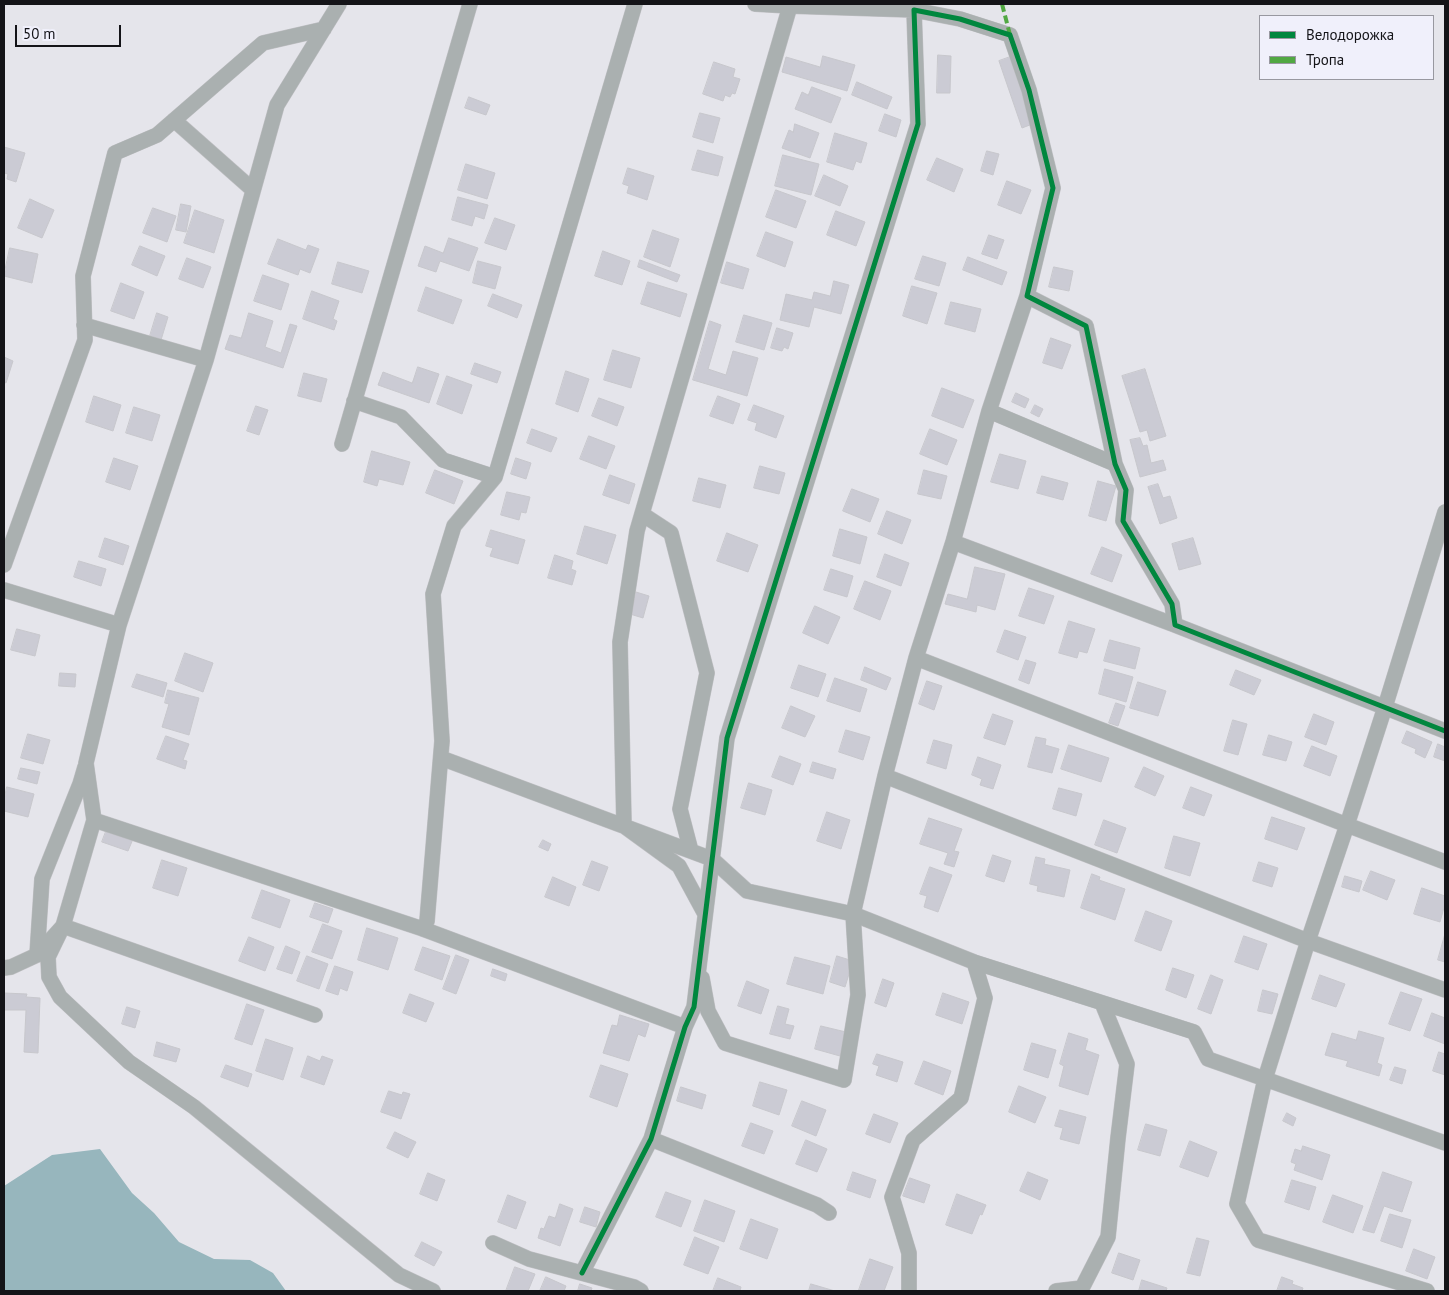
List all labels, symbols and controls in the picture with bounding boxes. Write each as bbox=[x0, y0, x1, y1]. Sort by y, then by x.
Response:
scale bar bbox=[18, 15, 124, 47]
legend bbox=[1259, 15, 1434, 80]
text: 50 m bbox=[23, 24, 56, 43]
text: Велодорожка bbox=[1306, 25, 1394, 44]
text: Тропа bbox=[1306, 50, 1344, 69]

